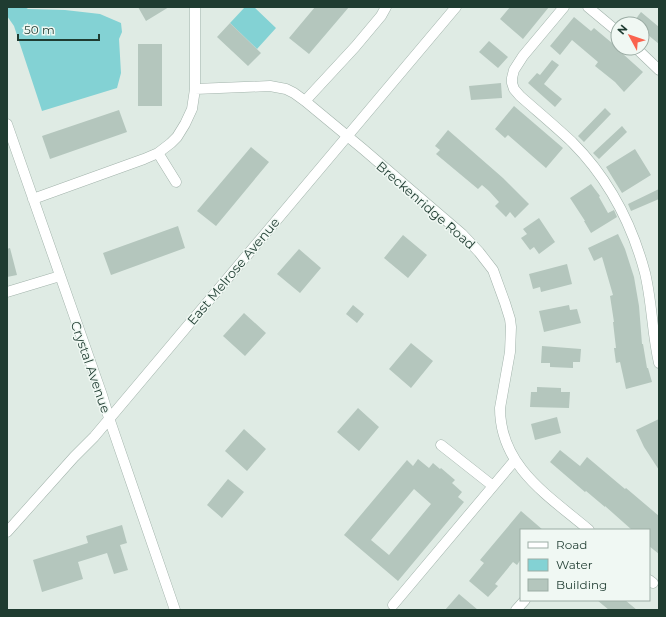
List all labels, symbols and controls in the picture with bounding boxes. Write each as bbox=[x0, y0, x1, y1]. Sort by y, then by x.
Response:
scale bar bbox=[18, 16, 99, 42]
north arrow bbox=[610, 16, 650, 56]
text: 50 m bbox=[24, 22, 55, 37]
text: N bbox=[614, 22, 631, 37]
street label: Breckenridge Road bbox=[373, 158, 479, 252]
street label: East Melrose Avenue bbox=[184, 214, 283, 328]
street label: Crystal Avenue bbox=[68, 319, 114, 415]
legend bbox=[520, 529, 650, 601]
text: Road bbox=[556, 537, 587, 552]
text: Water bbox=[556, 557, 593, 572]
text: Building bbox=[556, 577, 607, 592]

